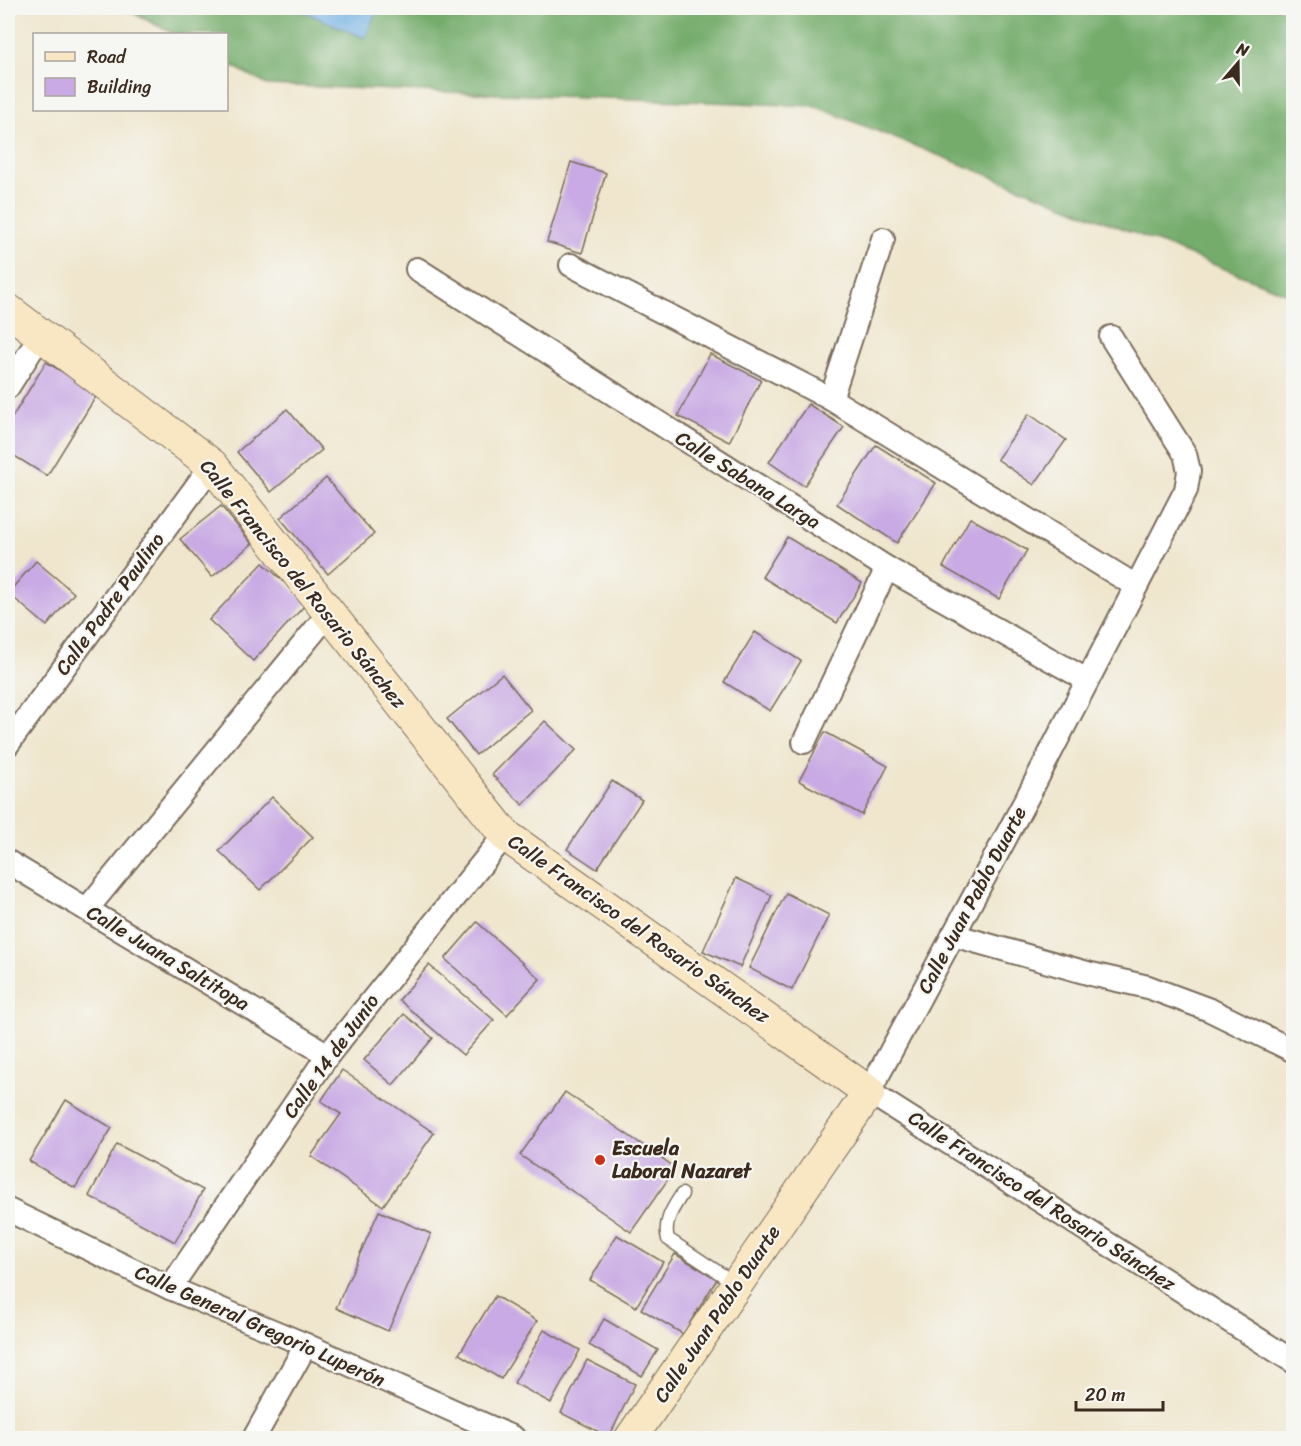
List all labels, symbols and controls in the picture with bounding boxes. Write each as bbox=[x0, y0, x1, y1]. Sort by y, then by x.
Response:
legend bbox=[33, 33, 228, 111]
north arrow bbox=[1208, 33, 1268, 93]
text: N bbox=[1232, 34, 1254, 65]
text: Road bbox=[87, 41, 127, 73]
text: Building bbox=[87, 71, 151, 103]
street label: Calle Sabana Larga bbox=[668, 421, 828, 539]
street label: Calle Francisco del Rosario Sánchez bbox=[191, 451, 416, 717]
street label: Calle Padre Paulino bbox=[46, 525, 174, 683]
street label: Calle Juan Pablo Duarte bbox=[908, 800, 1036, 1000]
street label: Calle Francisco del Rosario Sánchez bbox=[500, 825, 778, 1034]
street label: Calle Juana Saltitopa bbox=[80, 895, 256, 1021]
street label: Calle 14 de Junio bbox=[274, 986, 389, 1126]
street label: Calle Francisco del Rosario Sánchez bbox=[901, 1101, 1184, 1301]
place label: Escuela Laboral Nazaret bbox=[612, 1131, 753, 1189]
marker: Escuela Laboral Nazaret bbox=[593, 1153, 607, 1167]
street label: Calle Juan Pablo Duarte bbox=[644, 1218, 790, 1410]
street label: Calle General Gregorio Luperón bbox=[129, 1255, 391, 1397]
scale bar bbox=[1076, 1374, 1163, 1412]
text: 20 m bbox=[1085, 1379, 1125, 1411]

